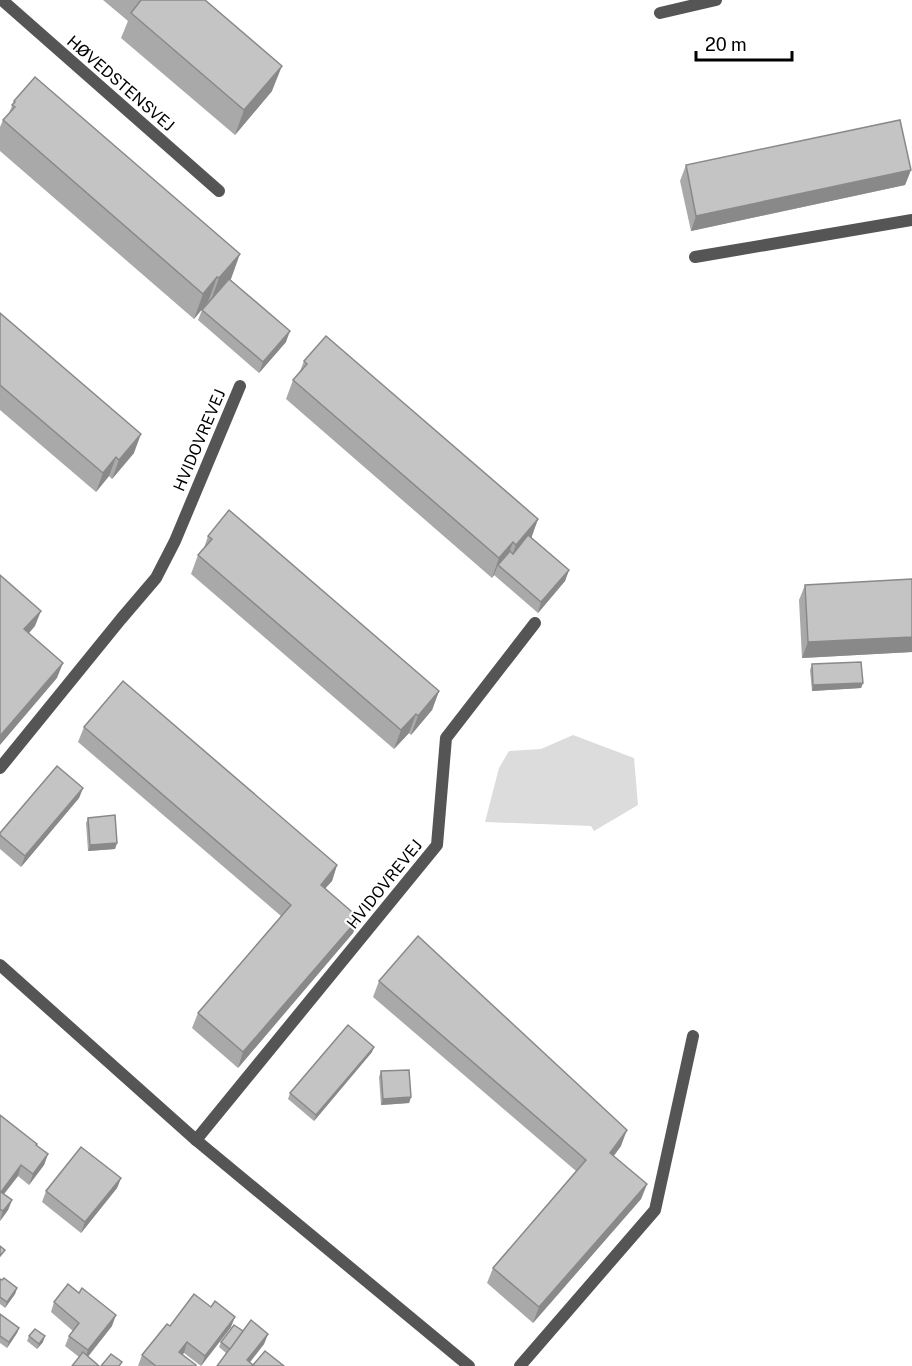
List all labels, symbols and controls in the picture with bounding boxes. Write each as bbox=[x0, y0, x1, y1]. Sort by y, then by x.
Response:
scale bar bbox=[696, 24, 792, 62]
street label: HØVEDSTENSVEJ bbox=[63, 32, 178, 135]
text: 20 m bbox=[705, 34, 747, 55]
street label: HVIDOVREVEJ bbox=[169, 386, 229, 494]
street label: HVIDOVREVEJ bbox=[343, 836, 426, 933]

